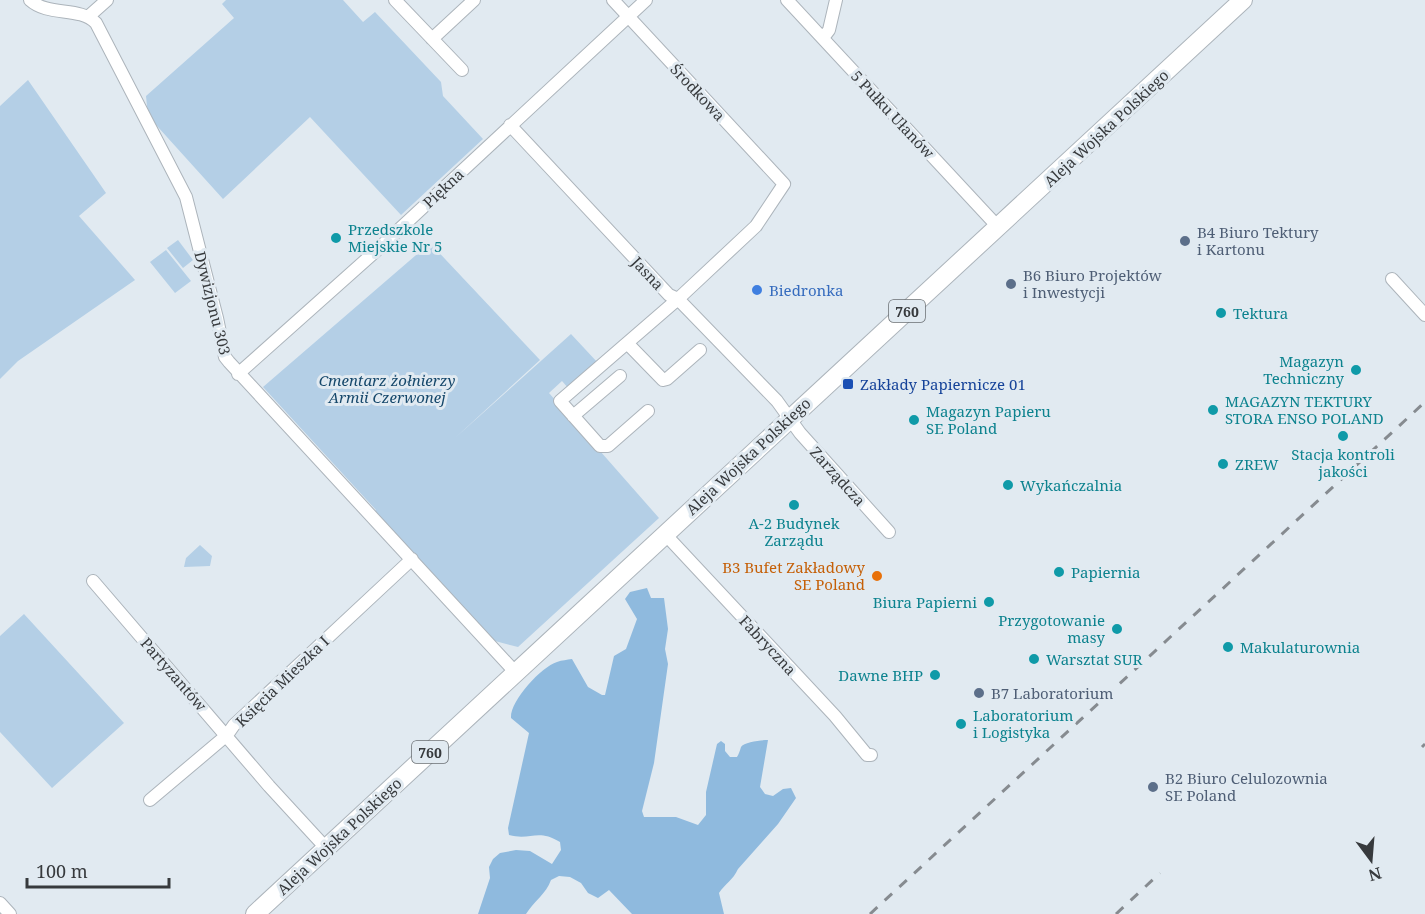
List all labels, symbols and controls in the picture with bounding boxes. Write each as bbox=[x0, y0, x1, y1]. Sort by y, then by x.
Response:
street label: Środkowa bbox=[666, 59, 730, 125]
street label: Aleja Wojska Polskiego bbox=[1039, 65, 1173, 191]
street label: 5 Pułku Ułanów bbox=[847, 66, 939, 162]
street label: Piękna bbox=[418, 164, 468, 212]
place label: Przedszkole Miejskie Nr 5 bbox=[348, 219, 442, 256]
place label: B4 Biuro Tektury i Kartonu bbox=[1197, 222, 1319, 259]
marker: Przedszkole Miejskie Nr 5 bbox=[329, 231, 343, 245]
marker: B4 Biuro Tektury i Kartonu bbox=[1178, 234, 1192, 248]
street label: Dywizjonu 303 bbox=[190, 249, 236, 357]
street label: Jasna bbox=[627, 251, 669, 294]
place label: B6 Biuro Projektów i Inwestycji bbox=[1023, 265, 1162, 302]
marker: B6 Biuro Projektów i Inwestycji bbox=[1004, 277, 1018, 291]
place label: Biedronka bbox=[769, 280, 843, 300]
marker: Biedronka bbox=[750, 283, 764, 297]
road number: 760 bbox=[889, 300, 925, 322]
place label: Tektura bbox=[1233, 303, 1288, 323]
marker: Tektura bbox=[1214, 306, 1228, 320]
place label: Magazyn Techniczny bbox=[1263, 351, 1345, 388]
marker: Magazyn Techniczny bbox=[1349, 363, 1363, 377]
park label: Cmentarz żołnierzy Armii Czerwonej bbox=[319, 370, 455, 407]
place label: Zakłady Papiernicze 01 bbox=[860, 374, 1026, 394]
marker: Zakłady Papiernicze 01 bbox=[841, 377, 855, 391]
place label: MAGAZYN TEKTURY STORA ENSO POLAND bbox=[1225, 391, 1384, 428]
street label: Aleja Wojska Polskiego bbox=[681, 393, 815, 519]
place label: Magazyn Papieru SE Poland bbox=[926, 401, 1051, 438]
marker: MAGAZYN TEKTURY STORA ENSO POLAND bbox=[1206, 403, 1220, 417]
marker: Magazyn Papieru SE Poland bbox=[907, 413, 921, 427]
marker: Stacja kontroli jakości bbox=[1336, 429, 1350, 443]
street label: Zarządcza bbox=[806, 442, 870, 510]
place label: Stacja kontroli jakości bbox=[1291, 444, 1395, 481]
place label: ZREW bbox=[1235, 454, 1279, 474]
marker: ZREW bbox=[1216, 457, 1230, 471]
place label: Wykańczalnia bbox=[1020, 475, 1122, 495]
marker: Wykańczalnia bbox=[1001, 478, 1015, 492]
marker: A-2 Budynek Zarządu bbox=[787, 498, 801, 512]
place label: A-2 Budynek Zarządu bbox=[748, 513, 840, 550]
place label: B3 Bufet Zakładowy SE Poland bbox=[722, 557, 866, 594]
place label: Papiernia bbox=[1071, 562, 1141, 582]
marker: Papiernia bbox=[1052, 565, 1066, 579]
marker: B3 Bufet Zakładowy SE Poland bbox=[870, 569, 884, 583]
place label: Biura Papierni bbox=[873, 592, 977, 612]
marker: Biura Papierni bbox=[982, 595, 996, 609]
place label: Przygotowanie masy bbox=[998, 610, 1106, 647]
street label: Fabryczna bbox=[735, 611, 801, 679]
marker: Przygotowanie masy bbox=[1110, 622, 1124, 636]
street label: Księcia Mieszka I bbox=[231, 631, 333, 731]
street label: Partyzantów bbox=[137, 633, 211, 715]
place label: Makulaturownia bbox=[1240, 637, 1360, 657]
marker: Makulaturownia bbox=[1221, 640, 1235, 654]
place label: Warsztat SUR bbox=[1046, 649, 1142, 669]
marker: Warsztat SUR bbox=[1027, 652, 1041, 666]
place label: Dawne BHP bbox=[838, 665, 923, 685]
marker: Dawne BHP bbox=[928, 668, 942, 682]
place label: B7 Laboratorium bbox=[991, 683, 1113, 703]
marker: B7 Laboratorium bbox=[972, 686, 986, 700]
place label: Laboratorium i Logistyka bbox=[973, 705, 1073, 742]
marker: Laboratorium i Logistyka bbox=[954, 717, 968, 731]
road number: 760 bbox=[412, 741, 448, 763]
place label: B2 Biuro Celulozownia SE Poland bbox=[1165, 768, 1328, 805]
street label: Aleja Wojska Polskiego bbox=[272, 773, 406, 899]
marker: B2 Biuro Celulozownia SE Poland bbox=[1146, 780, 1160, 794]
north arrow bbox=[1341, 830, 1401, 890]
scale bar bbox=[27, 851, 170, 889]
text: 100 m bbox=[36, 859, 88, 883]
text: N bbox=[1366, 862, 1384, 887]

